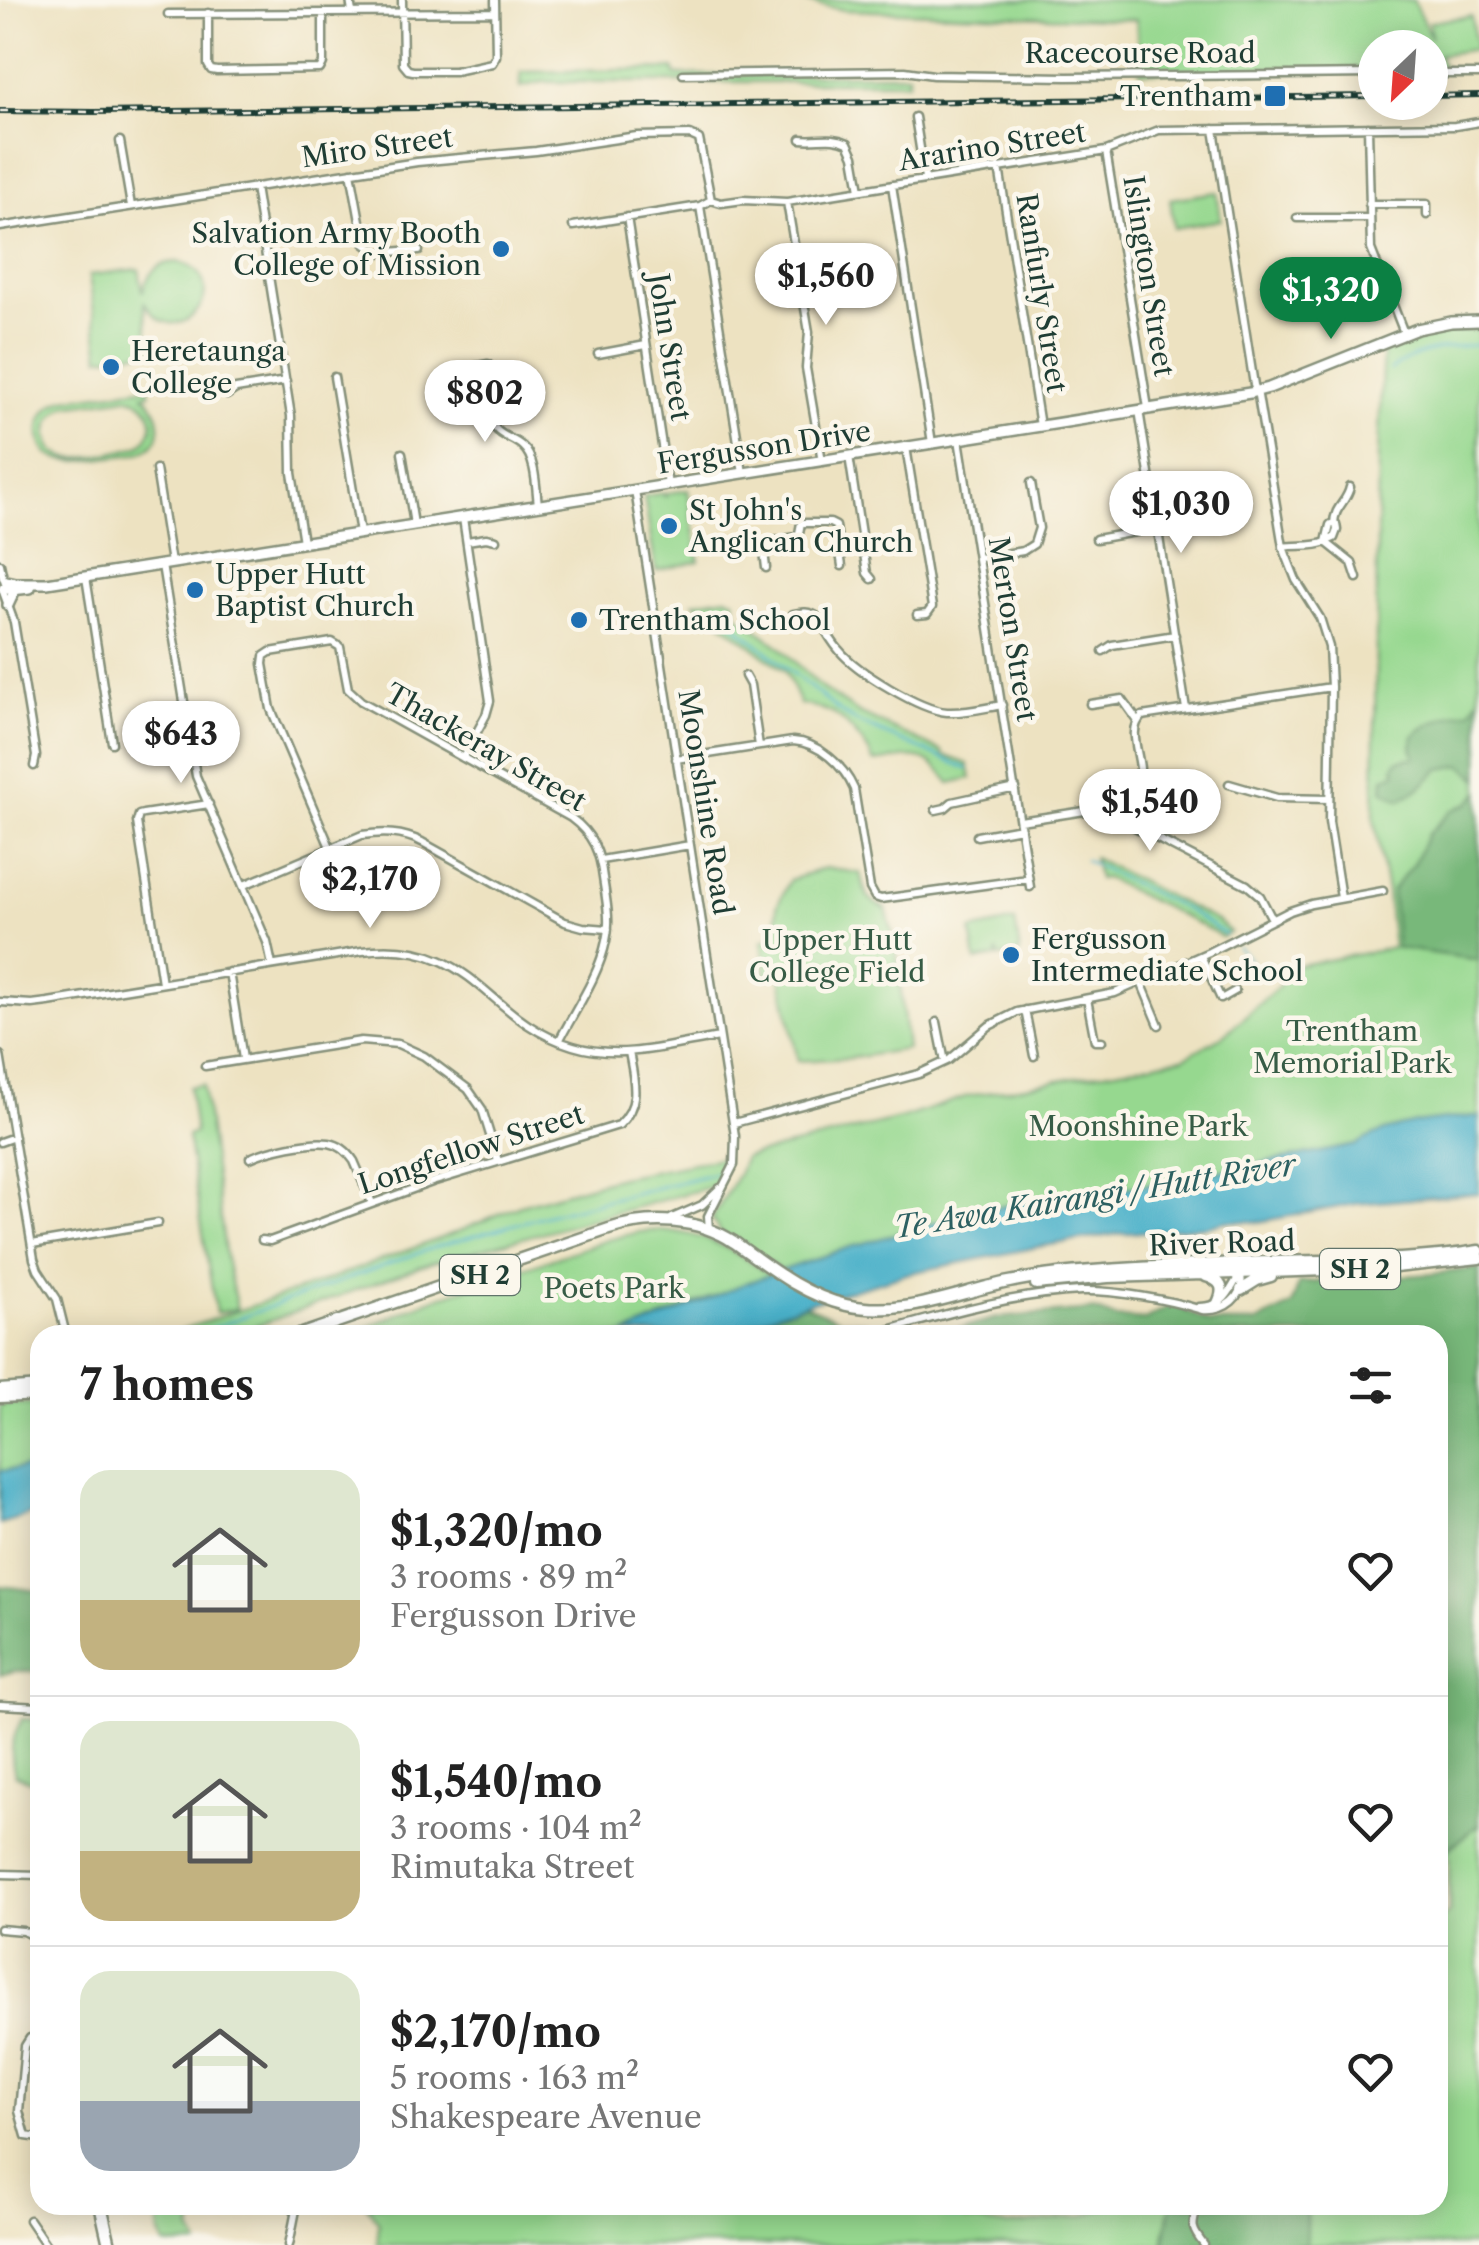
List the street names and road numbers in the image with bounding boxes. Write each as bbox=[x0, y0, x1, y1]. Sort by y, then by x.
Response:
street label: Racecourse Road bbox=[1024, 36, 1256, 70]
street label: Ararino Street bbox=[895, 114, 1088, 178]
street label: Miro Street bbox=[299, 120, 455, 174]
street label: Islington Street bbox=[1116, 173, 1182, 379]
street label: Ranfurly Street bbox=[1009, 191, 1075, 395]
street label: John Street bbox=[641, 267, 698, 423]
street label: Fergusson Drive bbox=[655, 413, 873, 481]
street label: Merton Street bbox=[982, 534, 1044, 724]
street label: Thackeray Street bbox=[380, 676, 592, 818]
street label: Moonshine Road bbox=[671, 687, 741, 917]
street label: Longfellow Street bbox=[354, 1096, 588, 1202]
street label: River Road bbox=[1148, 1223, 1296, 1263]
road number: SH 2 bbox=[1320, 1249, 1400, 1289]
road number: SH 2 bbox=[440, 1255, 520, 1295]

